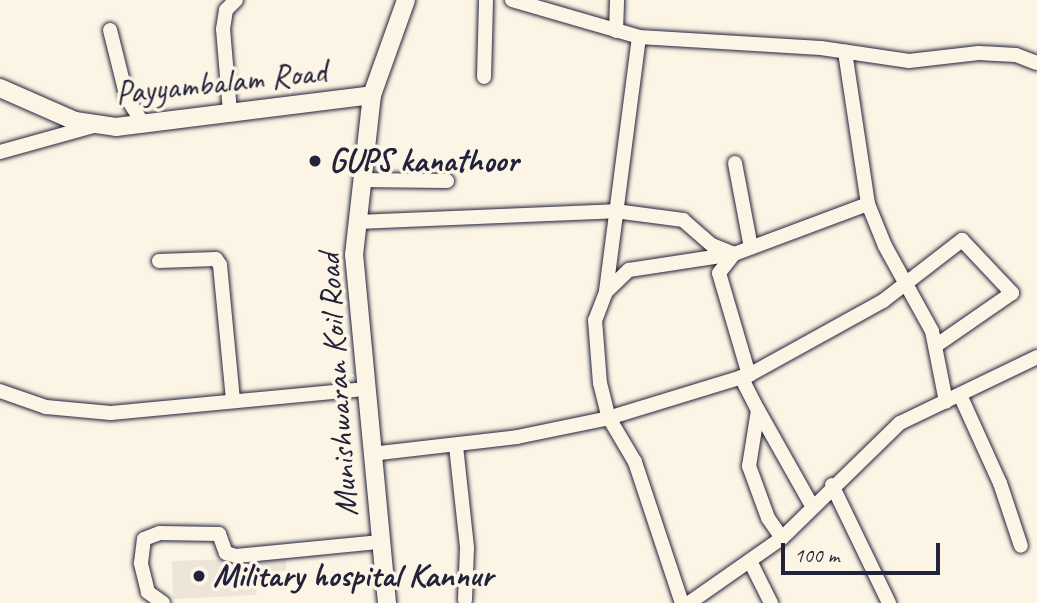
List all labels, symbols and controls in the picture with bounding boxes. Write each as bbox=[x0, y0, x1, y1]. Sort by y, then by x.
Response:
street label: Payyambalam Road bbox=[114, 52, 328, 114]
place label: GUPS kanathoor bbox=[329, 141, 518, 181]
marker: GUPS kanathoor bbox=[307, 153, 323, 169]
street label: Munishwaran Koil Road bbox=[309, 252, 367, 518]
scale bar bbox=[785, 530, 944, 574]
text: 100 m bbox=[794, 542, 839, 568]
place label: Military hospital Kannur bbox=[213, 556, 493, 596]
marker: Military hospital Kannur bbox=[191, 568, 207, 584]

